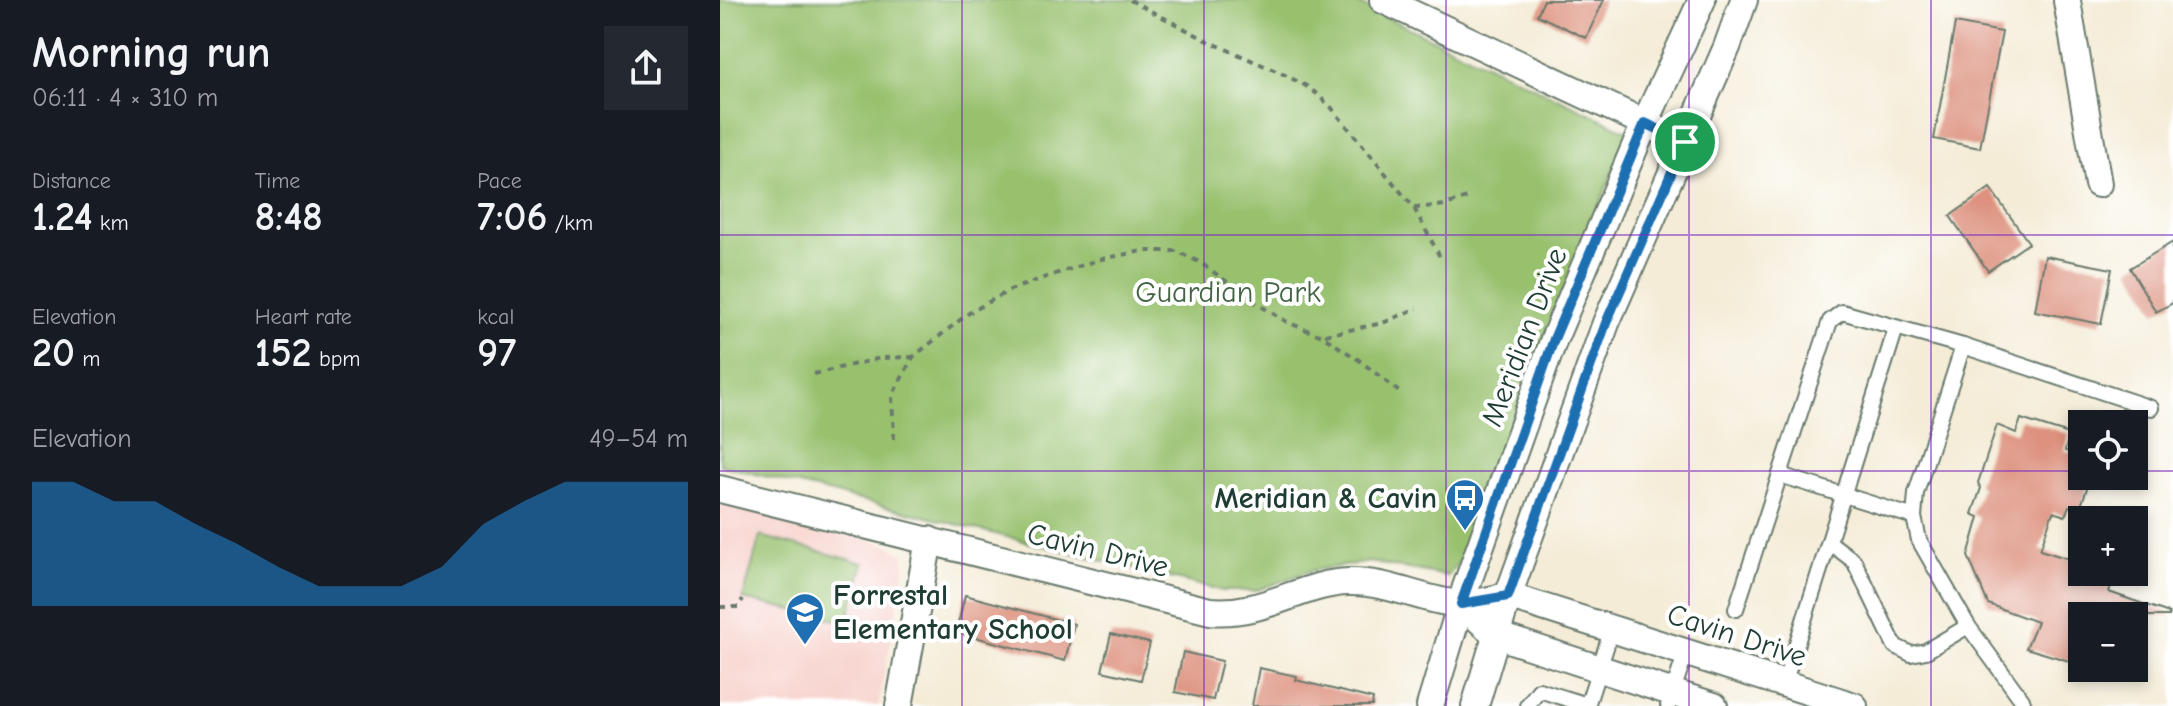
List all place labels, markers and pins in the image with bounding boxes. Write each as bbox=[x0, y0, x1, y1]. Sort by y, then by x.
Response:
pin bbox=[1651, 108, 1719, 176]
bus stop icon: Meridian & Cavin bbox=[1444, 477, 1486, 532]
place label: Meridian & Cavin bbox=[1215, 481, 1437, 516]
place label: Forrestal Elementary School bbox=[833, 578, 1073, 647]
school or university icon: Forrestal Elementary School bbox=[784, 591, 826, 646]

